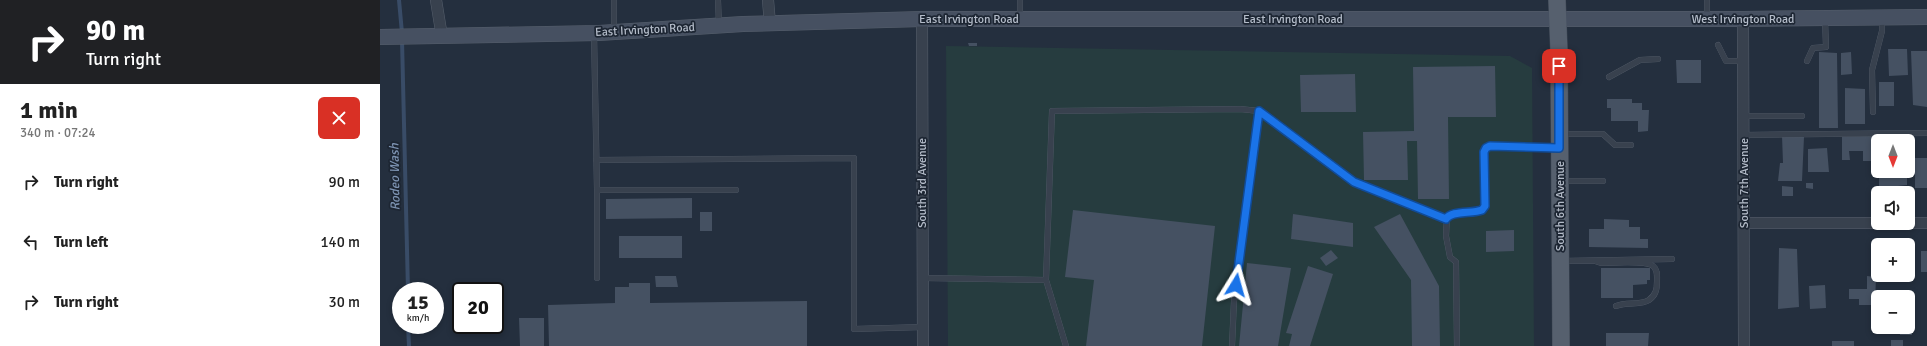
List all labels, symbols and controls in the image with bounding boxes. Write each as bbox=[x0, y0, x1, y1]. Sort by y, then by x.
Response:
street label: East Irvington Road bbox=[919, 12, 1019, 27]
street label: East Irvington Road bbox=[1243, 12, 1343, 27]
street label: West Irvington Road bbox=[1692, 12, 1794, 27]
text: 90 m bbox=[86, 14, 145, 48]
icon: right bbox=[20, 16, 72, 68]
street label: East Irvington Road bbox=[595, 20, 695, 40]
text: Turn right bbox=[86, 48, 161, 70]
pin bbox=[1542, 49, 1576, 83]
icon: arrive bbox=[1548, 55, 1570, 77]
text: 1 min bbox=[20, 95, 78, 125]
button: close bbox=[318, 97, 360, 139]
text: 340 m · 07:24 bbox=[20, 125, 96, 141]
north arrow bbox=[1871, 134, 1915, 178]
map controls bbox=[1871, 134, 1915, 334]
street label: South 3rd Avenue bbox=[915, 138, 930, 228]
street label: South 7th Avenue bbox=[1737, 138, 1752, 228]
water label: Rodeo Wash bbox=[386, 142, 404, 211]
street label: South 6th Avenue bbox=[1553, 161, 1568, 251]
icon: right bbox=[20, 171, 42, 193]
text: Turn right bbox=[54, 173, 119, 191]
text: 90 m bbox=[329, 173, 360, 191]
button: sound bbox=[1871, 186, 1915, 230]
icon: left bbox=[20, 231, 42, 253]
text: Turn left bbox=[54, 233, 108, 251]
text: 140 m bbox=[320, 233, 360, 251]
button: + bbox=[1871, 238, 1915, 282]
position arrow bbox=[1215, 264, 1257, 306]
speed limit sign: 20 bbox=[452, 282, 504, 334]
text: 15 bbox=[407, 290, 429, 315]
button: − bbox=[1871, 290, 1915, 334]
icon: right bbox=[20, 291, 42, 313]
text: Turn right bbox=[54, 293, 119, 311]
text: 30 m bbox=[329, 293, 360, 311]
text: km/h bbox=[407, 312, 429, 324]

